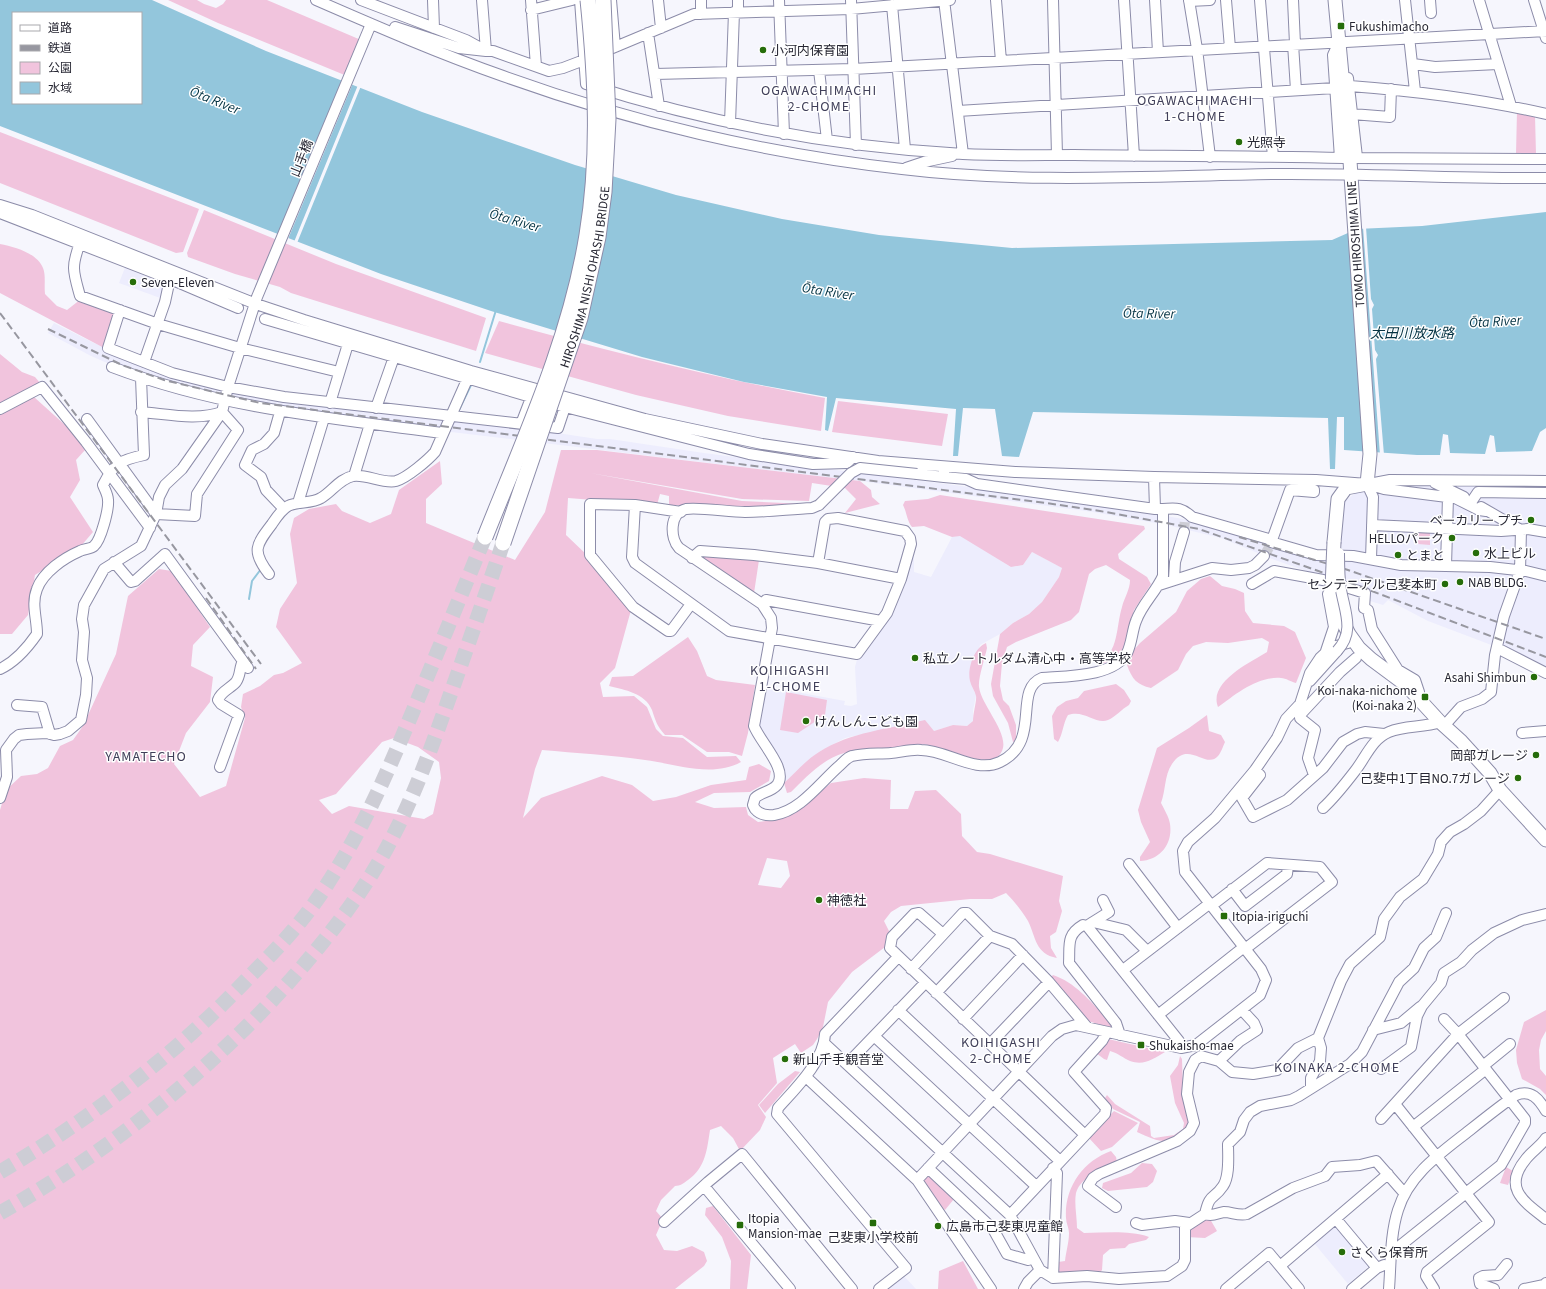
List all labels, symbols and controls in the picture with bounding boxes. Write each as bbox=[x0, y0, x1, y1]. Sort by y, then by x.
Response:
legend bbox=[12, 12, 142, 104]
place label: Fukushimacho bbox=[1349, 18, 1429, 36]
text: 道路 bbox=[48, 20, 72, 37]
marker: Fukushimacho bbox=[1336, 21, 1346, 31]
text: 鉄道 bbox=[48, 40, 72, 57]
place label: 小河内保育園 bbox=[771, 42, 849, 60]
marker: 小河内保育園 bbox=[758, 45, 768, 55]
text: 公園 bbox=[48, 60, 72, 77]
text: 水域 bbox=[48, 80, 72, 97]
district label: OGAWACHIMACHI 2-CHOME bbox=[761, 81, 877, 117]
water label: Ōta River bbox=[187, 82, 244, 120]
district label: OGAWACHIMACHI 1-CHOME bbox=[1137, 91, 1253, 127]
place label: 光照寺 bbox=[1247, 134, 1286, 152]
street label: 山手橋 bbox=[286, 137, 318, 180]
marker: 光照寺 bbox=[1234, 137, 1244, 147]
street label: TOMO HIROSHIMA LINE bbox=[1343, 180, 1369, 308]
street label: HIROSHIMA NISHI OHASHI BRIDGE bbox=[556, 185, 614, 370]
water label: Ōta River bbox=[487, 204, 544, 238]
place label: Seven-Eleven bbox=[141, 274, 214, 292]
marker: Seven-Eleven bbox=[128, 277, 138, 287]
water label: Ōta River bbox=[800, 278, 856, 306]
water label: Ōta River bbox=[1123, 304, 1177, 324]
water label: Ōta River bbox=[1468, 311, 1523, 333]
water label: 太田川放水路 bbox=[1370, 324, 1455, 344]
place label: ベーカリー プチ bbox=[1429, 512, 1523, 530]
marker: ベーカリー プチ bbox=[1526, 515, 1536, 525]
place label: HELLOパーク bbox=[1369, 530, 1444, 548]
marker: HELLOパーク bbox=[1447, 533, 1457, 543]
place label: 水上ビル bbox=[1484, 545, 1536, 563]
place label: とまと bbox=[1406, 547, 1445, 565]
marker: 水上ビル bbox=[1471, 548, 1481, 558]
marker: とまと bbox=[1393, 550, 1403, 560]
place label: NAB BLDG. bbox=[1468, 574, 1527, 592]
place label: センテニアル己斐本町 bbox=[1307, 576, 1437, 594]
marker: NAB BLDG. bbox=[1455, 577, 1465, 587]
marker: センテニアル己斐本町 bbox=[1440, 579, 1450, 589]
place label: 私立ノートルダム清心中・高等学校 bbox=[923, 650, 1131, 668]
marker: 私立ノートルダム清心中・高等学校 bbox=[910, 653, 920, 663]
district label: KOIHIGASHI 1-CHOME bbox=[750, 661, 830, 697]
place label: Asahi Shimbun bbox=[1444, 669, 1526, 687]
marker: Asahi Shimbun bbox=[1529, 672, 1539, 682]
place label: Koi-naka-nichome (Koi-naka 2) bbox=[1317, 682, 1417, 715]
marker: Koi-naka-nichome (Koi-naka 2) bbox=[1420, 692, 1430, 702]
place label: けんしんこども園 bbox=[814, 713, 918, 731]
marker: けんしんこども園 bbox=[801, 716, 811, 726]
district label: YAMATECHO bbox=[104, 747, 187, 767]
place label: 岡部ガレージ bbox=[1450, 747, 1528, 765]
marker: 岡部ガレージ bbox=[1531, 750, 1541, 760]
place label: 己斐中1丁目NO.7ガレージ bbox=[1360, 770, 1510, 788]
marker: 己斐中1丁目NO.7ガレージ bbox=[1513, 773, 1523, 783]
place label: 神徳社 bbox=[827, 892, 866, 910]
marker: 神徳社 bbox=[814, 895, 824, 905]
place label: Itopia-iriguchi bbox=[1232, 908, 1308, 926]
marker: Itopia-iriguchi bbox=[1219, 911, 1229, 921]
district label: KOIHIGASHI 2-CHOME bbox=[961, 1033, 1041, 1069]
place label: Shukaisho-mae bbox=[1149, 1037, 1234, 1055]
marker: Shukaisho-mae bbox=[1136, 1040, 1146, 1050]
place label: 新山千手観音堂 bbox=[793, 1051, 884, 1069]
marker: 新山千手観音堂 bbox=[780, 1054, 790, 1064]
district label: KOINAKA 2-CHOME bbox=[1274, 1058, 1400, 1078]
place label: Itopia Mansion-mae bbox=[748, 1210, 822, 1243]
marker: 己斐東小学校前 bbox=[868, 1218, 878, 1228]
place label: 広島市己斐東児童館 bbox=[946, 1218, 1063, 1236]
marker: Itopia Mansion-mae bbox=[735, 1220, 745, 1230]
marker: 広島市己斐東児童館 bbox=[933, 1221, 943, 1231]
place label: 己斐東小学校前 bbox=[827, 1229, 919, 1247]
place label: さくら保育所 bbox=[1350, 1244, 1428, 1262]
marker: さくら保育所 bbox=[1337, 1247, 1347, 1257]

